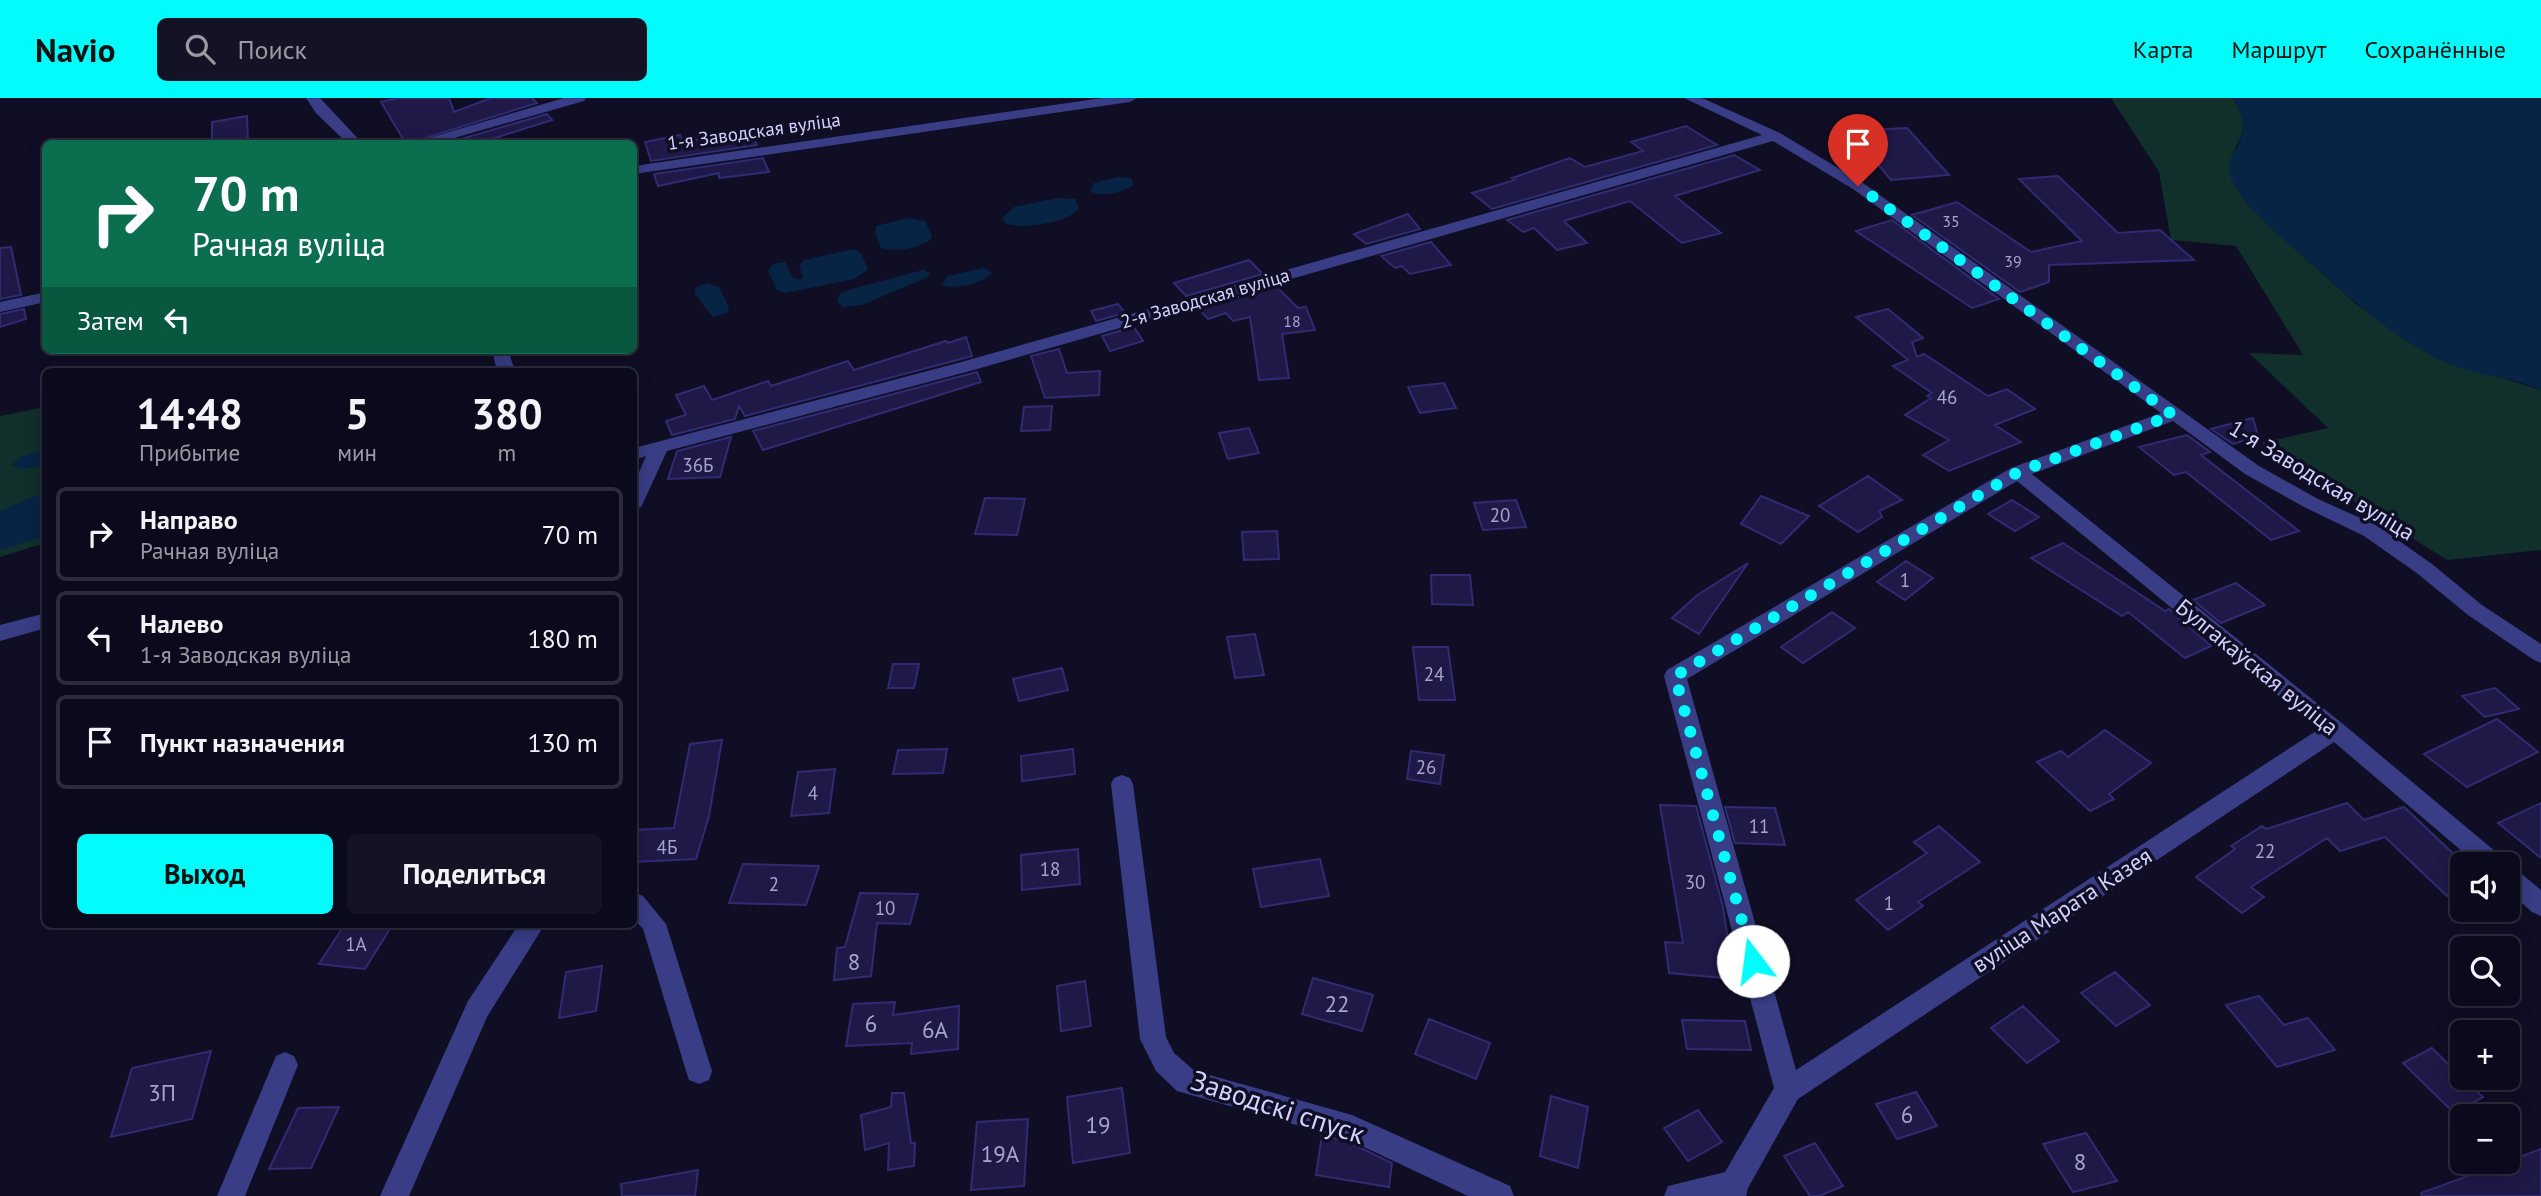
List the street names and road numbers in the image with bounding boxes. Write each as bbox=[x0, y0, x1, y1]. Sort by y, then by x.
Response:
street label: 1-я Заводская вуліца bbox=[666, 107, 842, 155]
street label: 2-я Заводская вуліца bbox=[1118, 262, 1292, 334]
street label: 1-я Заводская вуліца bbox=[2224, 413, 2420, 546]
street label: Булгакаўская вуліца bbox=[2170, 592, 2345, 741]
street label: вуліца Марата Казея bbox=[1967, 841, 2157, 978]
street label: Заводскі спуск bbox=[1187, 1061, 1370, 1152]

